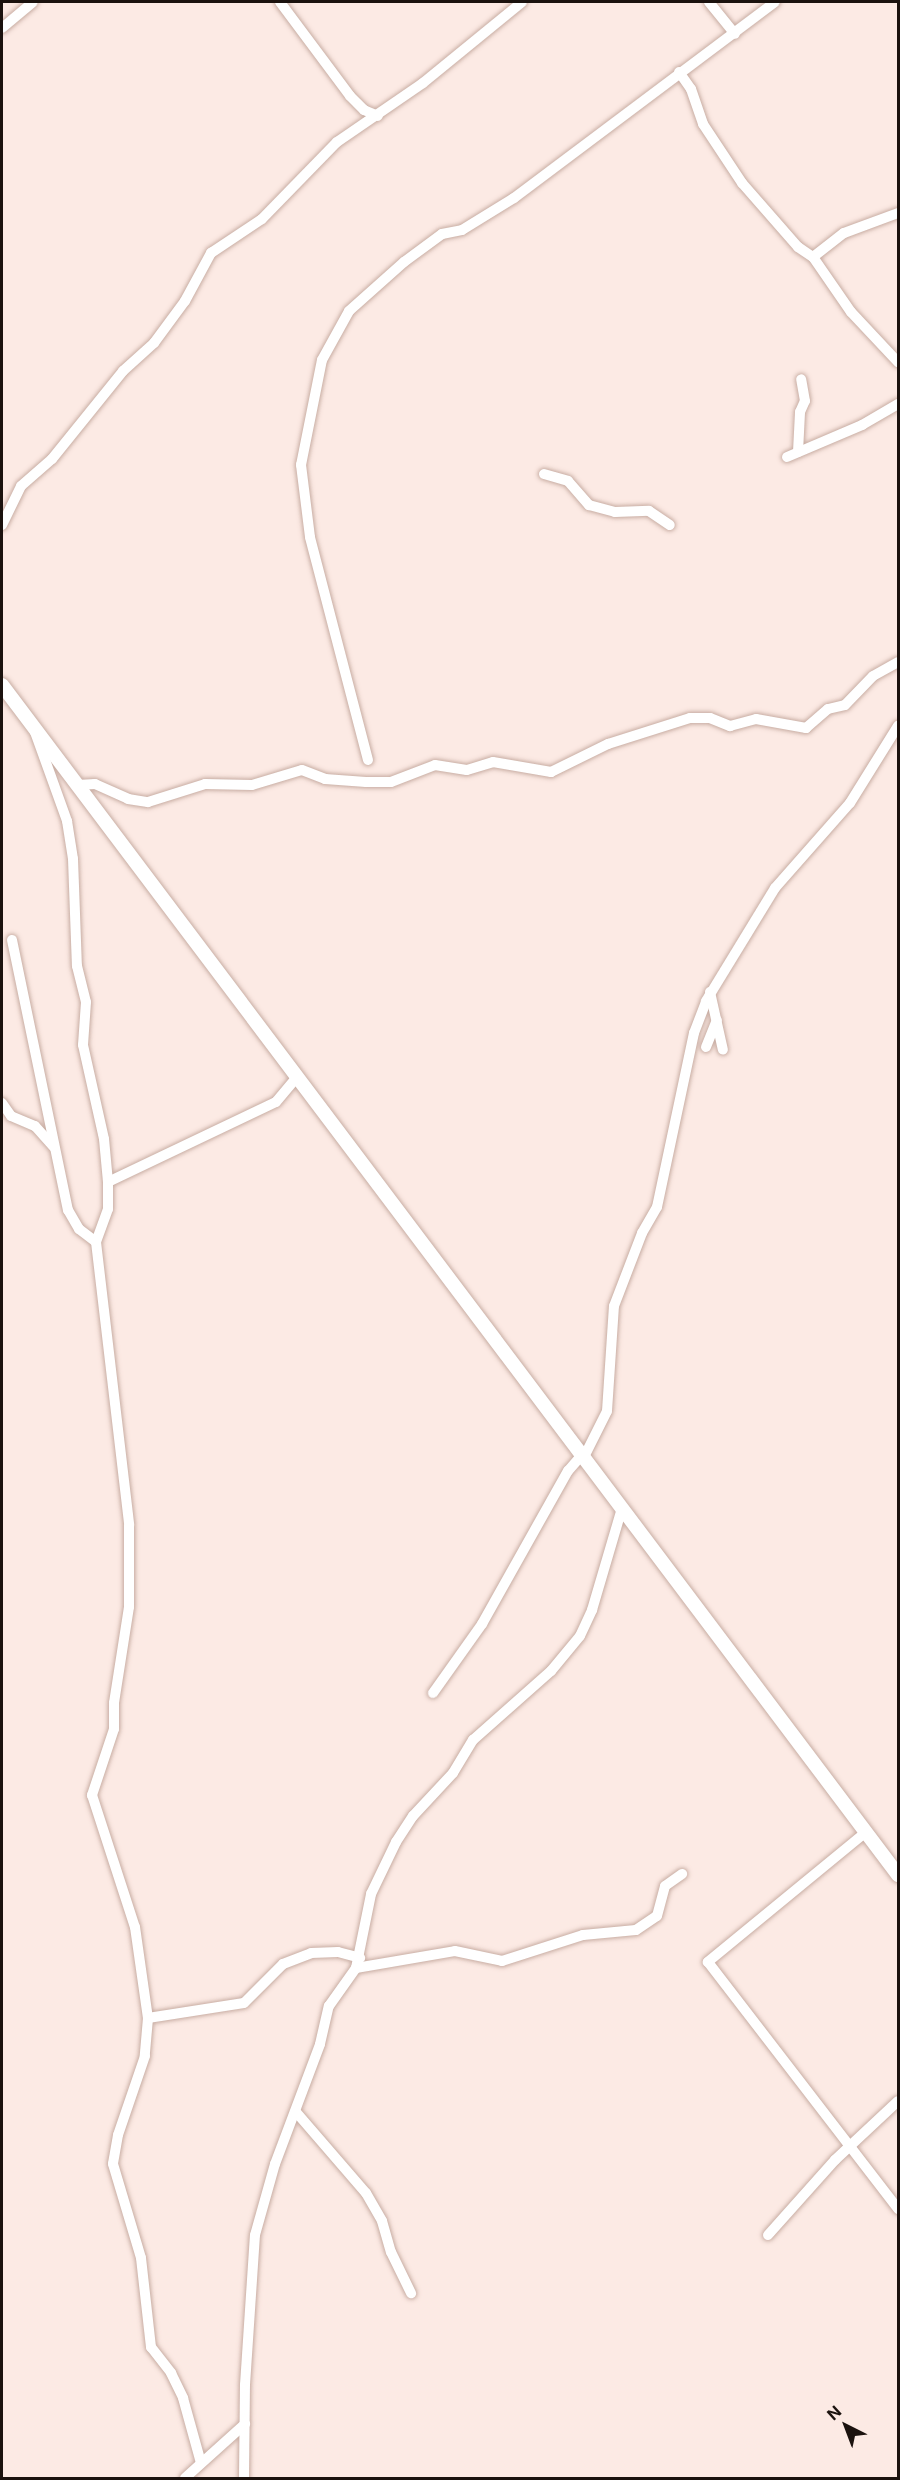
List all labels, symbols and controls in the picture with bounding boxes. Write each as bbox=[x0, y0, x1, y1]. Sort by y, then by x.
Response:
north arrow bbox=[816, 2396, 876, 2456]
text: N bbox=[823, 2401, 845, 2424]

